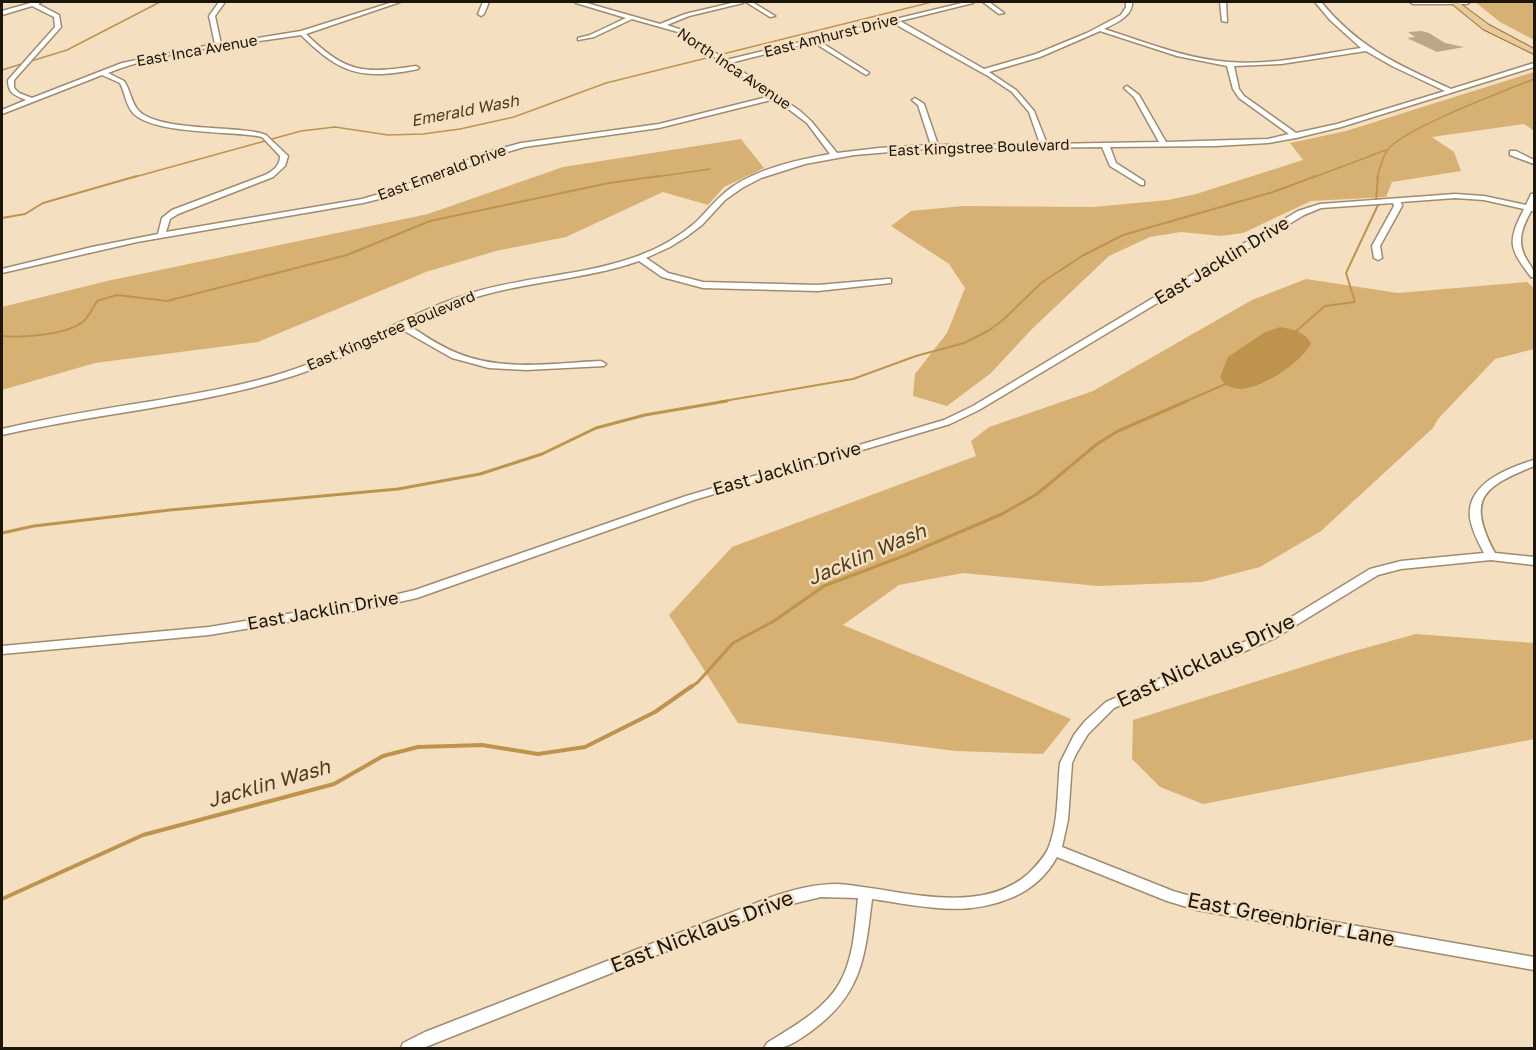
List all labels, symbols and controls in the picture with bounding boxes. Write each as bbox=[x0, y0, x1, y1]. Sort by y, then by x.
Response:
street label: East Amhurst Drive bbox=[762, 11, 900, 61]
street label: North Inca Avenue bbox=[674, 24, 794, 114]
street label: East Inca Avenue bbox=[135, 32, 259, 70]
water label: Emerald Wash bbox=[410, 91, 520, 131]
street label: East Kingstree Boulevard bbox=[888, 136, 1070, 160]
street label: East Emerald Drive bbox=[375, 141, 509, 205]
street label: East Jacklin Drive bbox=[1151, 212, 1293, 310]
street label: East Kingstree Boulevard bbox=[304, 287, 478, 375]
street label: East Jacklin Drive bbox=[710, 438, 864, 500]
water label: Jacklin Wash bbox=[804, 519, 930, 591]
street label: East Jacklin Drive bbox=[246, 587, 400, 635]
street label: East Nicklaus Drive bbox=[1113, 609, 1299, 713]
water label: Jacklin Wash bbox=[205, 755, 333, 813]
street label: East Nicklaus Drive bbox=[607, 886, 797, 978]
street label: East Greenbrier Lane bbox=[1185, 888, 1397, 952]

